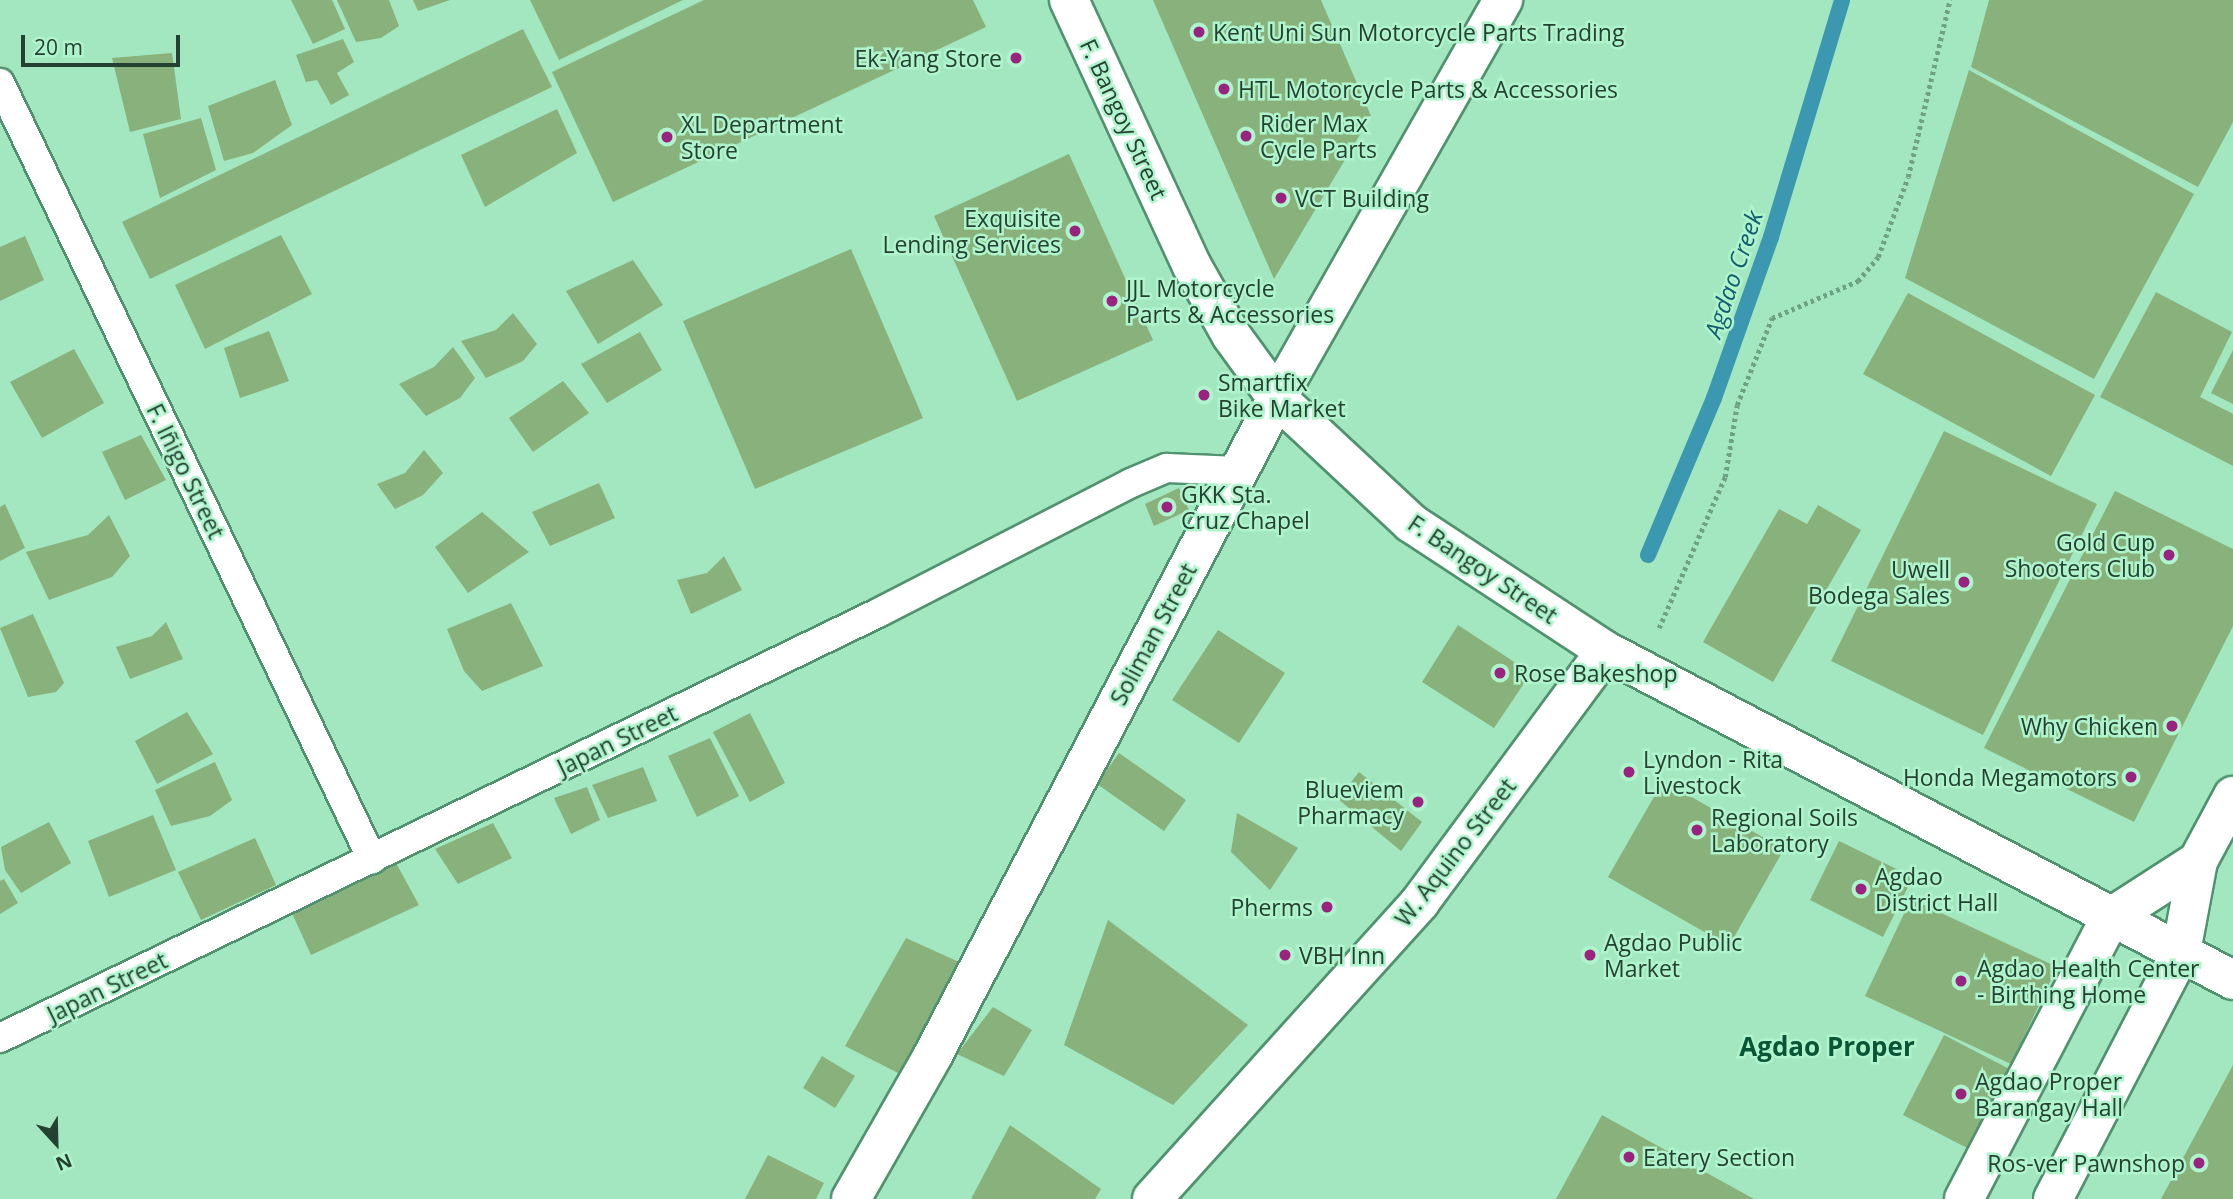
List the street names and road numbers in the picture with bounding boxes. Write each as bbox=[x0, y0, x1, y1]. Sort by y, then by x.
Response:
street label: F. Bangoy Street bbox=[1075, 34, 1173, 204]
street label: F. Iñigo Street bbox=[141, 399, 231, 543]
street label: F. Bangoy Street bbox=[1403, 509, 1563, 629]
street label: Soliman Street bbox=[1104, 558, 1202, 710]
street label: Japan Street bbox=[552, 699, 682, 781]
street label: W. Aquino Street bbox=[1389, 773, 1521, 931]
street label: Japan Street bbox=[42, 946, 172, 1028]

